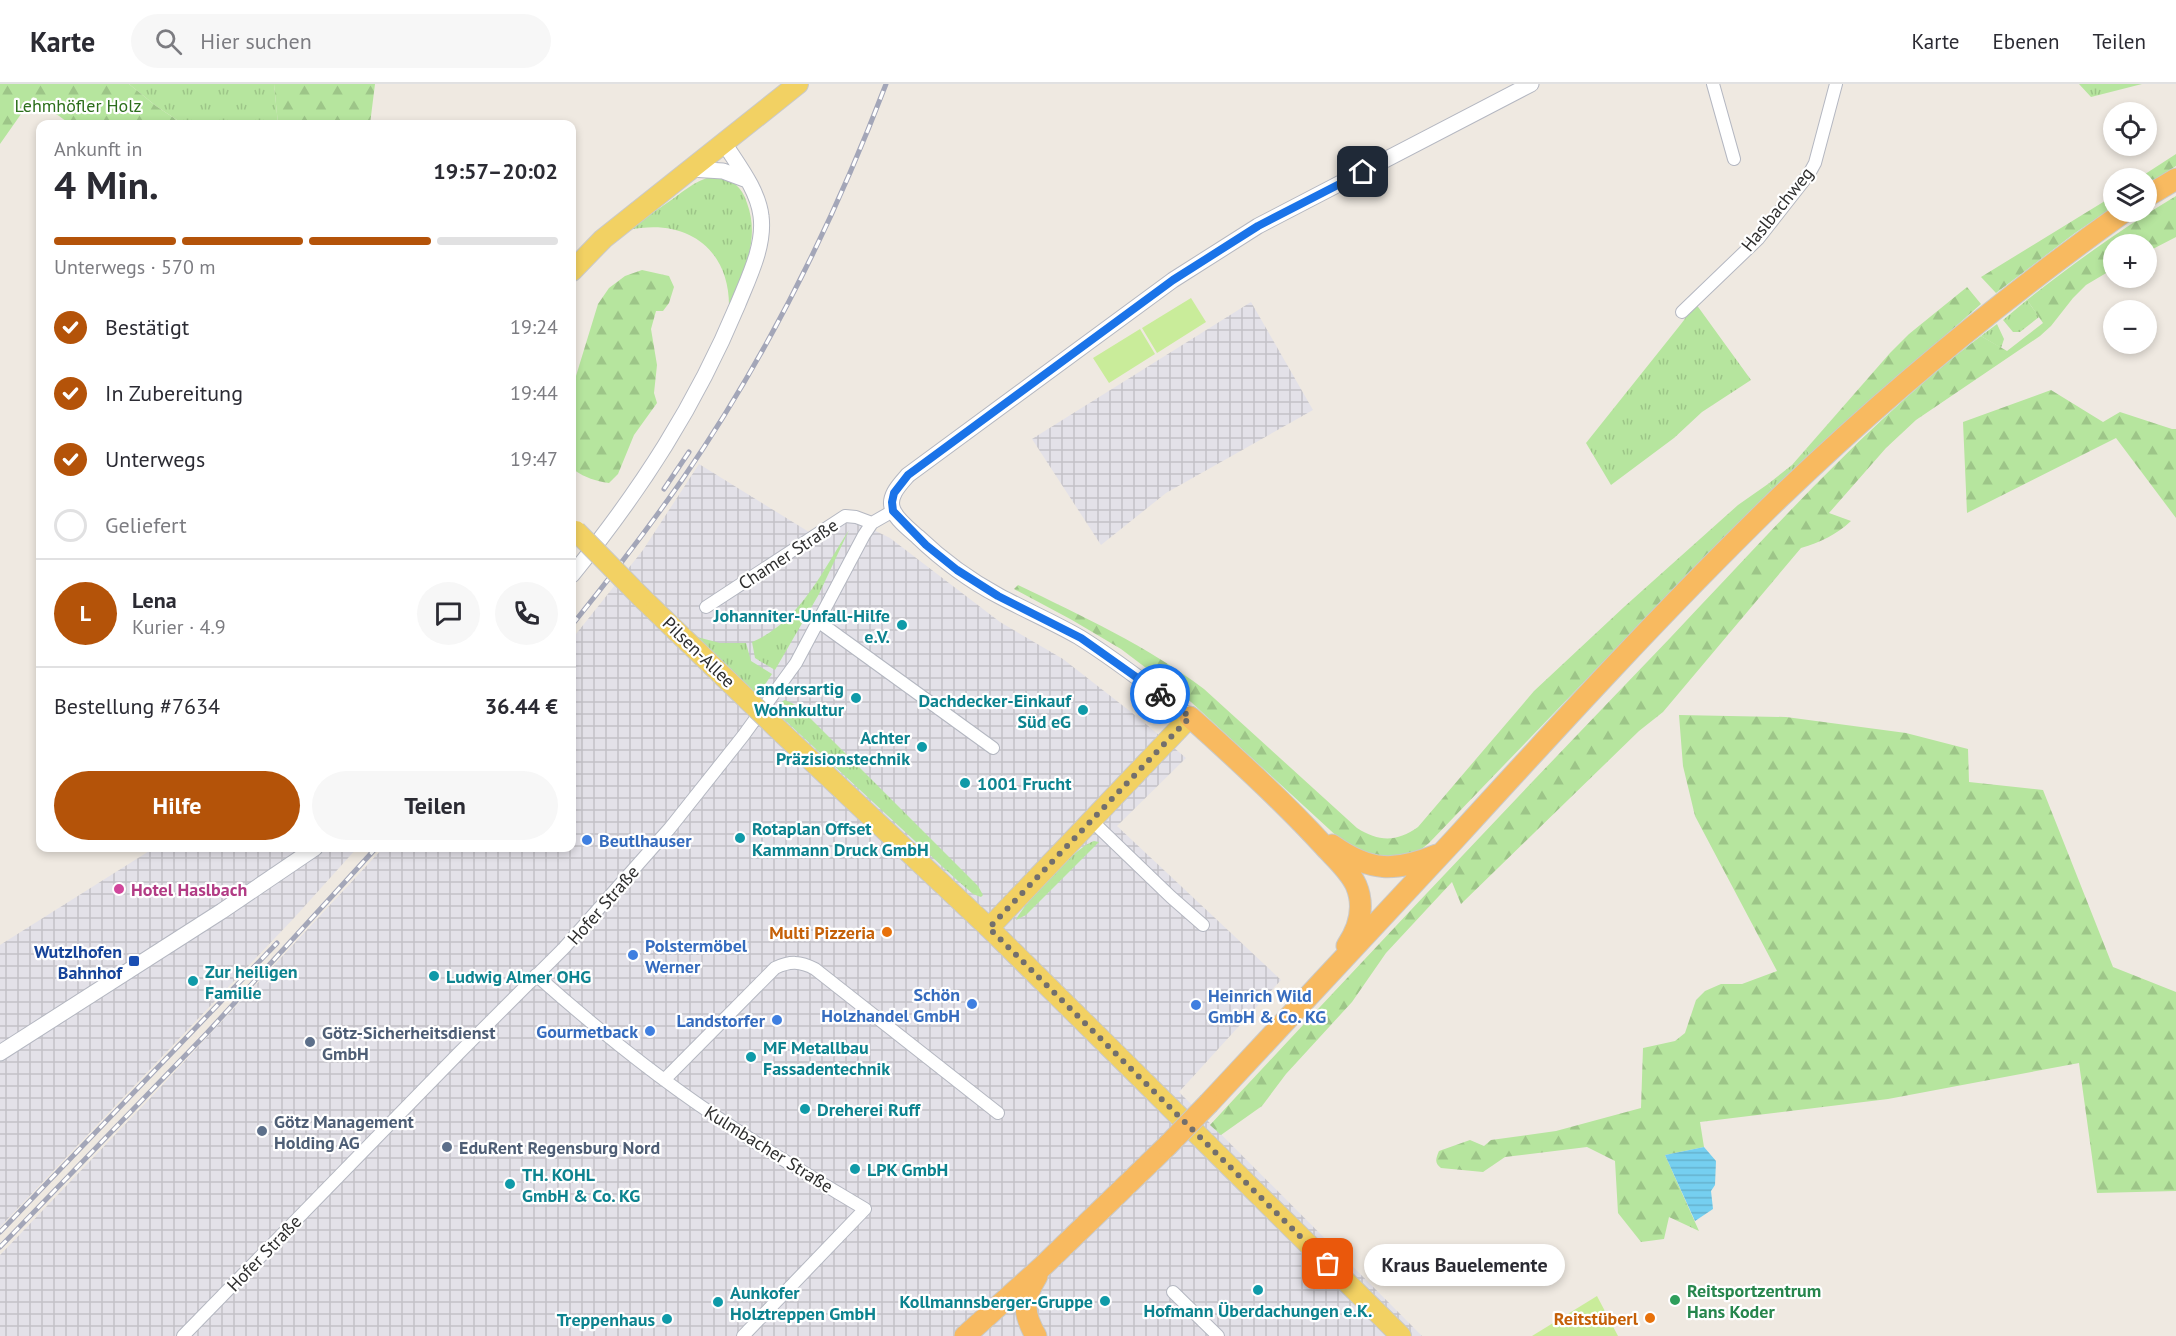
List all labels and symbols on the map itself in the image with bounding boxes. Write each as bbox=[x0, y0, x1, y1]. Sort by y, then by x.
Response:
park label: Lehmhöfler Holz bbox=[15, 94, 141, 117]
pin bbox=[1337, 146, 1388, 197]
street label: Haslbachweg bbox=[1736, 162, 1818, 256]
street label: Chamer Straße bbox=[734, 513, 842, 595]
place label: Johanniter-Unfall-Hilfe e.V. bbox=[712, 604, 890, 648]
street label: Pilsen-Allee bbox=[658, 612, 740, 692]
marker: Johanniter-Unfall-Hilfe e.V. bbox=[895, 618, 909, 632]
courier bbox=[1130, 664, 1190, 724]
place label: andersartig Wohnkultur bbox=[754, 677, 845, 721]
place label: Dachdecker-Einkauf Süd eG bbox=[918, 689, 1072, 733]
marker: andersartig Wohnkultur bbox=[849, 691, 863, 705]
marker: Dachdecker-Einkauf Süd eG bbox=[1076, 703, 1090, 717]
place label: Achter Präzisionstechnik bbox=[776, 726, 911, 770]
marker: Achter Präzisionstechnik bbox=[915, 740, 929, 754]
place label: 1001 Frucht bbox=[977, 772, 1072, 795]
marker: 1001 Frucht bbox=[958, 776, 972, 790]
place label: Rotaplan Offset Kammann Druck GmbH bbox=[752, 817, 929, 861]
place label: Beutlhauser bbox=[599, 829, 692, 852]
marker: Rotaplan Offset Kammann Druck GmbH bbox=[733, 831, 747, 845]
marker: Beutlhauser bbox=[580, 833, 594, 847]
street label: Hofer Straße bbox=[562, 861, 644, 949]
place label: Hotel Haslbach bbox=[131, 878, 247, 901]
marker: Hotel Haslbach bbox=[112, 882, 126, 896]
place label: Multi Pizzeria bbox=[769, 921, 875, 944]
marker: Multi Pizzeria bbox=[880, 925, 894, 939]
place label: Polstermöbel Werner bbox=[645, 934, 748, 978]
place label: Wutzlhofen Bahnhof bbox=[34, 940, 123, 984]
marker: Polstermöbel Werner bbox=[626, 948, 640, 962]
marker: Wutzlhofen Bahnhof bbox=[127, 954, 141, 968]
place label: Zur heiligen Familie bbox=[205, 960, 298, 1004]
place label: Ludwig Almer OHG bbox=[446, 965, 591, 988]
marker: Ludwig Almer OHG bbox=[427, 969, 441, 983]
marker: Zur heiligen Familie bbox=[186, 974, 200, 988]
place label: Schön Holzhandel GmbH bbox=[821, 983, 960, 1027]
place label: Heinrich Wild GmbH & Co. KG bbox=[1208, 984, 1326, 1028]
marker: Schön Holzhandel GmbH bbox=[965, 997, 979, 1011]
marker: Heinrich Wild GmbH & Co. KG bbox=[1189, 998, 1203, 1012]
place label: Landstorfer bbox=[676, 1009, 766, 1032]
marker: Landstorfer bbox=[770, 1013, 784, 1027]
place label: Gourmetback bbox=[536, 1020, 638, 1043]
place label: Götz-Sicherheitsdienst GmbH bbox=[322, 1021, 496, 1065]
marker: Gourmetback bbox=[643, 1024, 657, 1038]
marker: Götz-Sicherheitsdienst GmbH bbox=[303, 1035, 317, 1049]
place label: MF Metallbau Fassadentechnik bbox=[763, 1036, 890, 1080]
marker: MF Metallbau Fassadentechnik bbox=[744, 1050, 758, 1064]
place label: Dreherei Ruff bbox=[817, 1098, 921, 1121]
street label: Kulmbacher Straße bbox=[700, 1100, 838, 1198]
marker: Dreherei Ruff bbox=[798, 1102, 812, 1116]
place label: Götz Management Holding AG bbox=[274, 1110, 414, 1154]
marker: Götz Management Holding AG bbox=[255, 1124, 269, 1138]
place label: EduRent Regensburg Nord bbox=[459, 1136, 660, 1159]
marker: EduRent Regensburg Nord bbox=[440, 1140, 454, 1154]
place label: LPK GmbH bbox=[867, 1158, 948, 1181]
marker: LPK GmbH bbox=[848, 1162, 862, 1176]
place label: TH. KOHL GmbH & Co. KG bbox=[522, 1163, 640, 1207]
marker: TH. KOHL GmbH & Co. KG bbox=[503, 1177, 517, 1191]
street label: Hofer Straße bbox=[222, 1210, 306, 1296]
pin bbox=[1302, 1238, 1353, 1289]
callout: Kraus Bauelemente bbox=[1364, 1243, 1565, 1285]
place label: Reitsportzentrum Hans Koder bbox=[1687, 1279, 1821, 1323]
place label: Aunkofer Holztreppen GmbH bbox=[730, 1281, 876, 1325]
marker: Hofmann Überdachungen e.K. bbox=[1251, 1283, 1265, 1297]
place label: Kollmannsberger-Gruppe bbox=[900, 1290, 1093, 1313]
marker: Reitsportzentrum Hans Koder bbox=[1668, 1293, 1682, 1307]
marker: Kollmannsberger-Gruppe bbox=[1098, 1294, 1112, 1308]
marker: Aunkofer Holztreppen GmbH bbox=[711, 1295, 725, 1309]
place label: Hofmann Überdachungen e.K. bbox=[1144, 1299, 1372, 1322]
place label: Reitstüberl bbox=[1554, 1307, 1639, 1330]
place label: Treppenhaus bbox=[557, 1308, 655, 1331]
marker: Reitstüberl bbox=[1643, 1311, 1657, 1325]
marker: Treppenhaus bbox=[660, 1312, 674, 1326]

